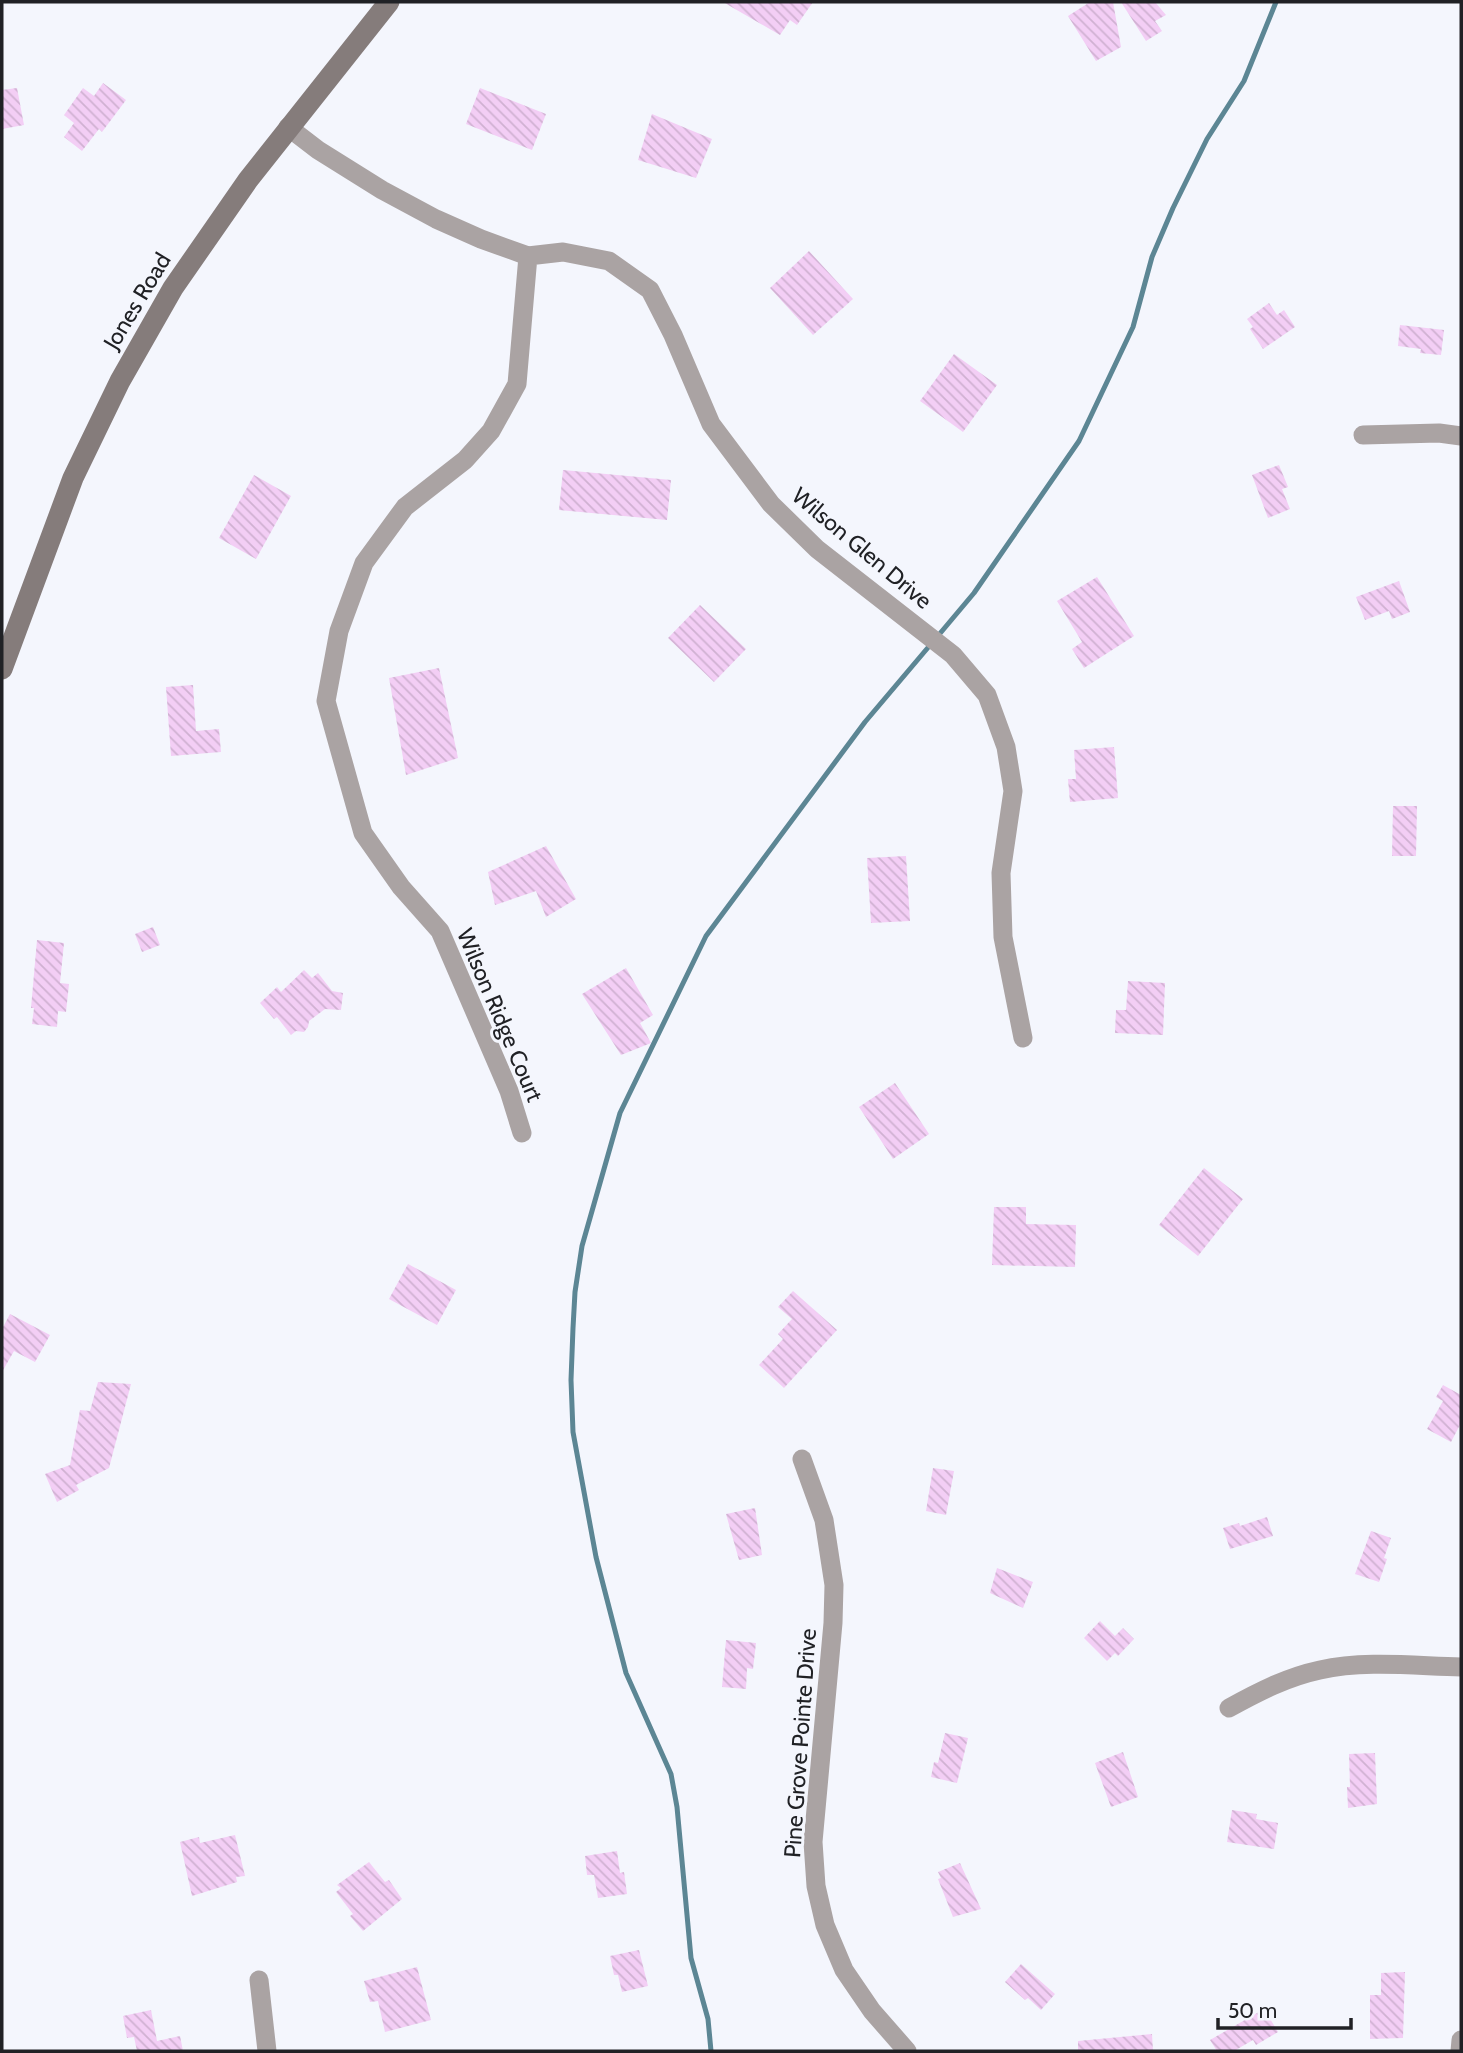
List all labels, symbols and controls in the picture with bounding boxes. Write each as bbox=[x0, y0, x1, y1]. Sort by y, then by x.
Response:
street label: Jones Road bbox=[97, 248, 177, 355]
street label: Wilson Glen Drive bbox=[786, 481, 938, 615]
street label: Wilson Ridge Court bbox=[451, 924, 549, 1106]
street label: Pine Grove Pointe Drive bbox=[778, 1627, 822, 1859]
scale bar bbox=[1218, 1986, 1351, 2030]
text: 50 m bbox=[1228, 1998, 1277, 2023]

